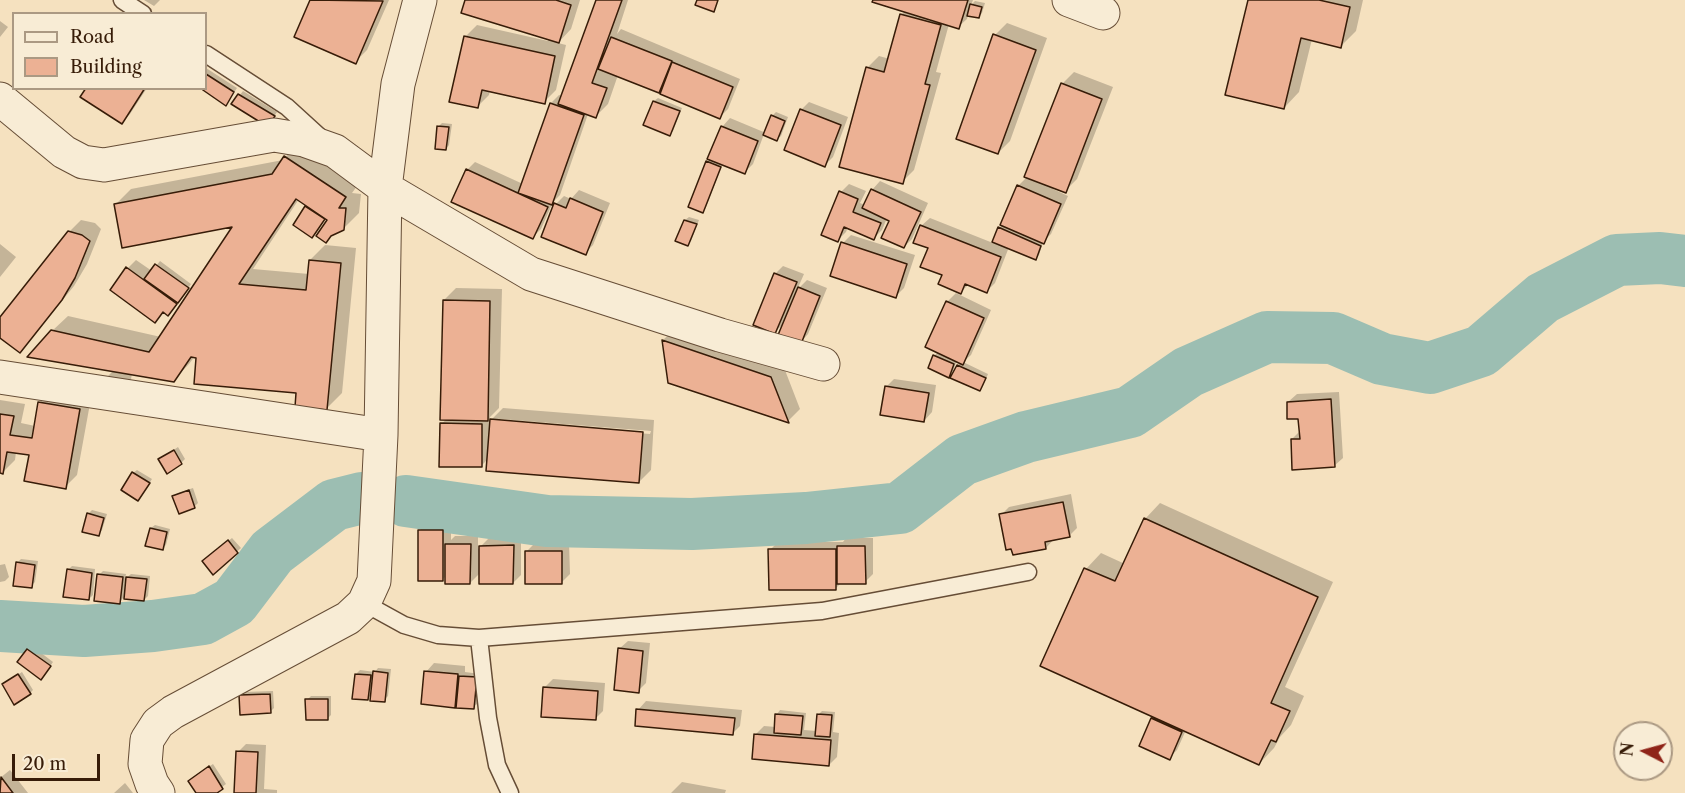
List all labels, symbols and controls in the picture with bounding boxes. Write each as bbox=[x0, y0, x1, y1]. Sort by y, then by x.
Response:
legend bbox=[12, 12, 207, 90]
text: Road bbox=[70, 26, 115, 48]
text: Building bbox=[70, 56, 142, 78]
north arrow bbox=[1613, 721, 1673, 781]
text: N bbox=[1616, 741, 1638, 757]
scale bar bbox=[15, 742, 104, 780]
text: 20 m bbox=[23, 753, 66, 775]

